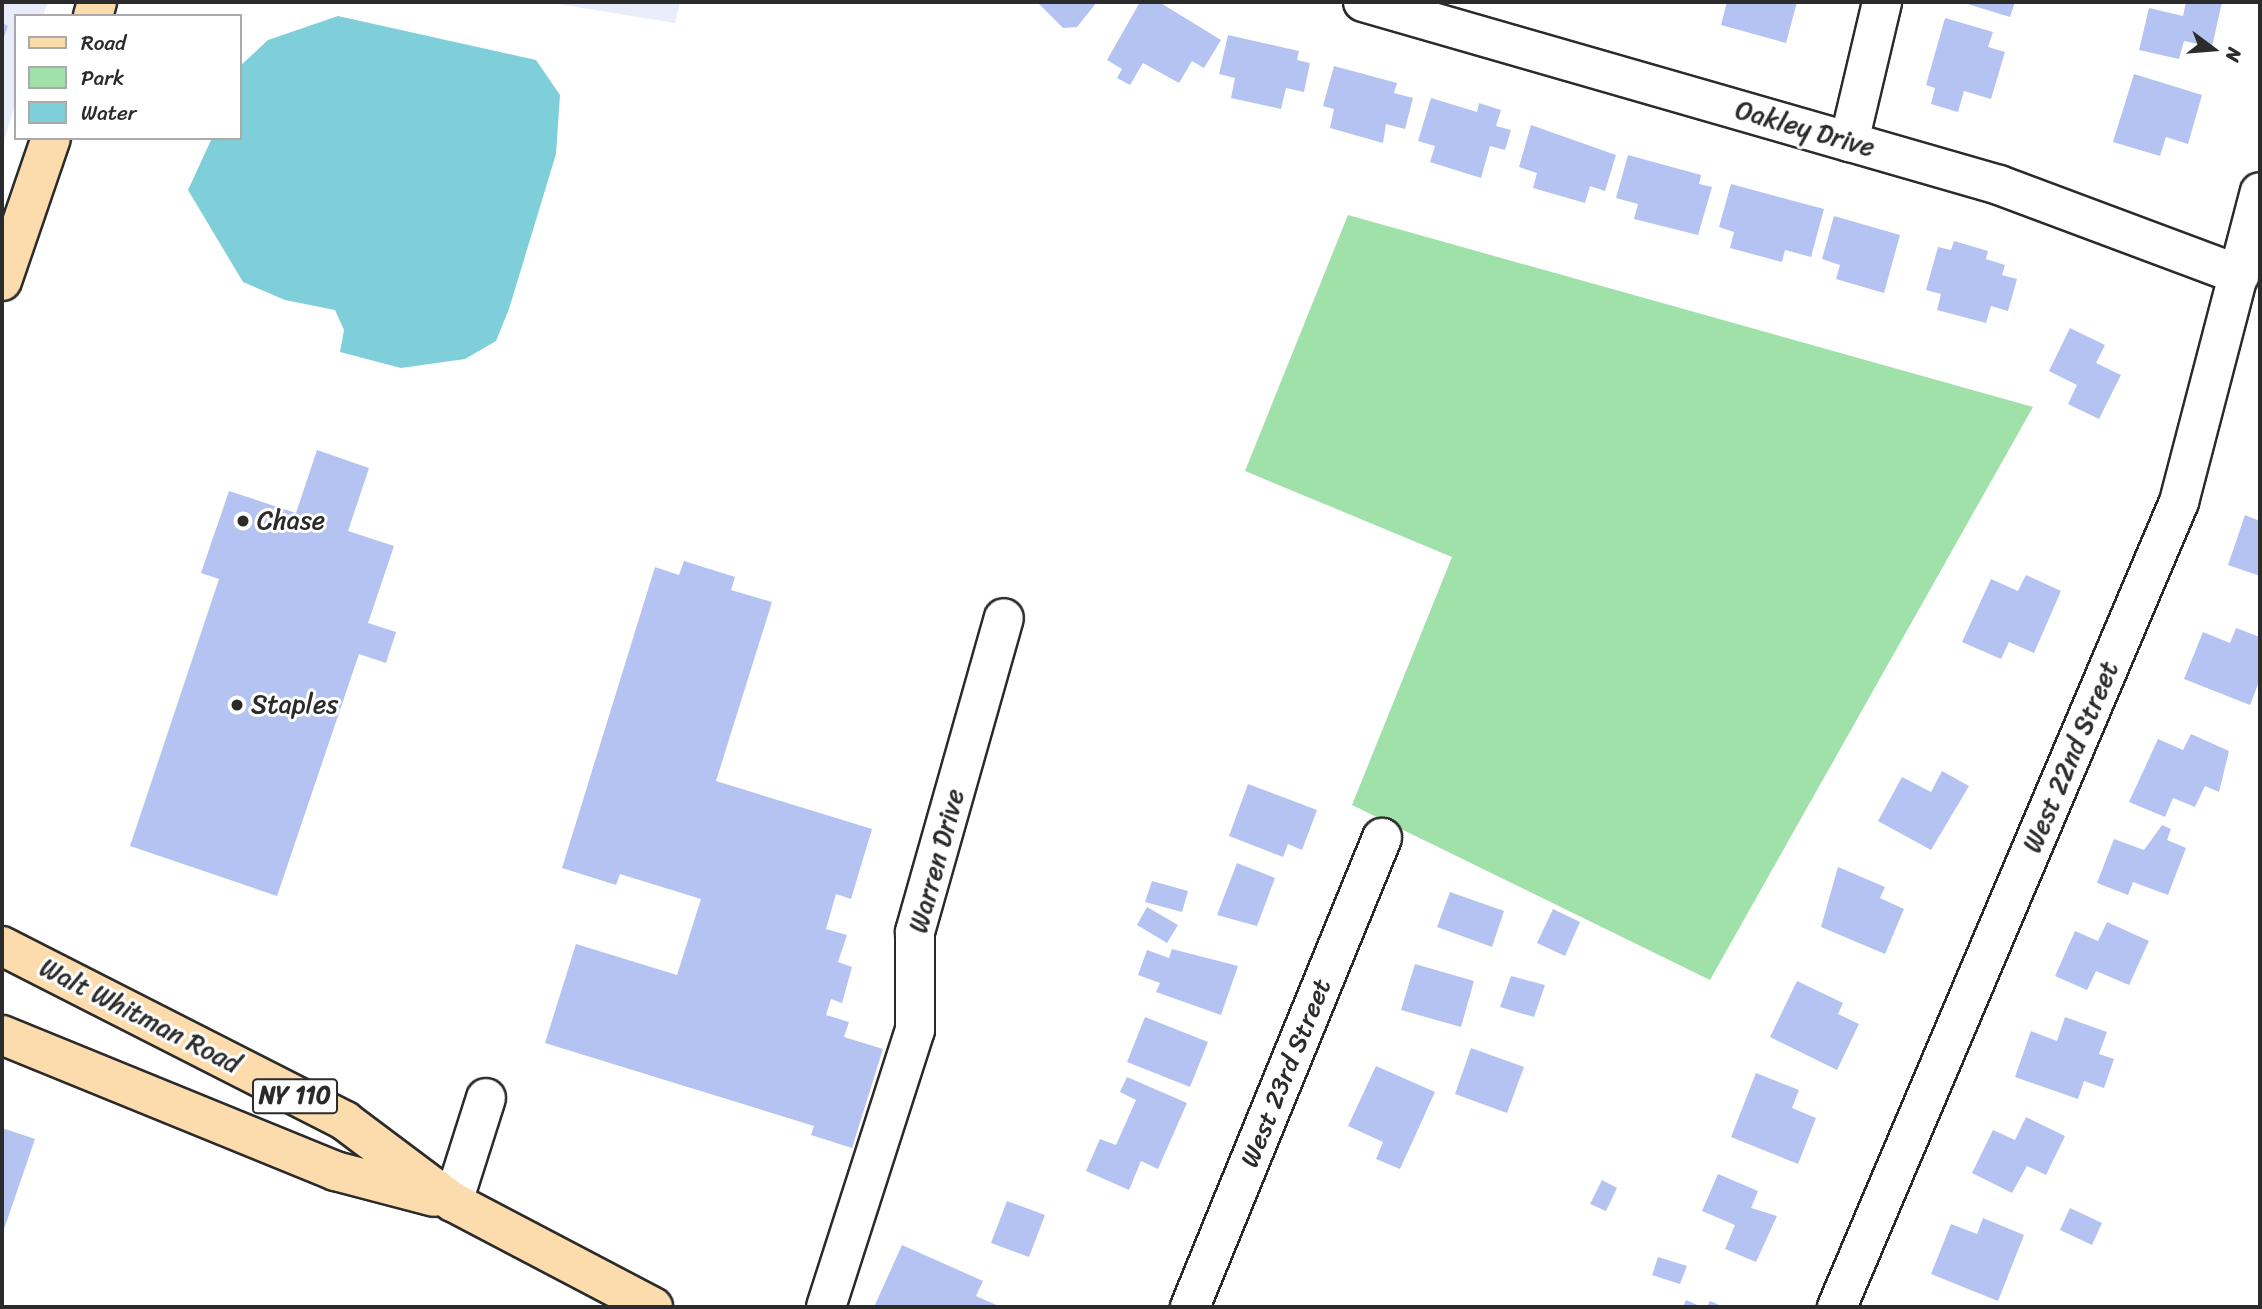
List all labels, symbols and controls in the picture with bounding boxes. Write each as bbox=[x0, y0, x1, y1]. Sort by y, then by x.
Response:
legend bbox=[14, 14, 242, 140]
north arrow bbox=[2178, 14, 2248, 84]
text: Road bbox=[81, 24, 126, 62]
text: N bbox=[2216, 44, 2251, 66]
text: Park bbox=[81, 59, 124, 97]
text: Water bbox=[81, 94, 136, 132]
street label: Oakley Drive bbox=[1732, 94, 1878, 164]
place label: Chase bbox=[257, 505, 325, 537]
marker: Chase bbox=[235, 513, 251, 529]
street label: West 22nd Street bbox=[2017, 657, 2125, 857]
place label: Staples bbox=[251, 689, 338, 721]
marker: Staples bbox=[229, 697, 245, 713]
street label: Warren Drive bbox=[903, 786, 971, 936]
street label: Walt Whitman Road bbox=[35, 952, 245, 1080]
street label: West 23rd Street bbox=[1234, 975, 1338, 1171]
road number: NY 110 bbox=[251, 1076, 339, 1116]

